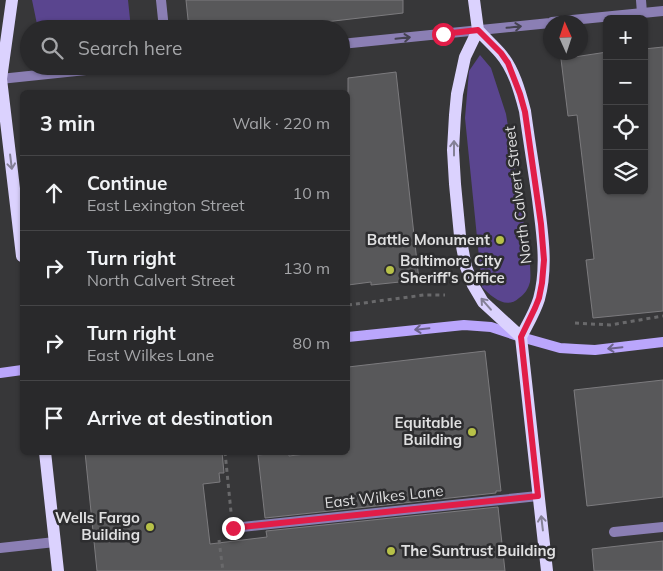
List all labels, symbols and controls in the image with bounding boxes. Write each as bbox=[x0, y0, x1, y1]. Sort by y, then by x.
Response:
north arrow bbox=[543, 15, 588, 60]
map controls bbox=[603, 15, 648, 195]
button: + bbox=[603, 15, 648, 60]
search box bbox=[20, 20, 350, 75]
one-way arrow bbox=[506, 22, 522, 31]
route start bbox=[432, 23, 455, 46]
one-way arrow bbox=[394, 33, 410, 43]
icon: search bbox=[38, 34, 66, 62]
text: Search here bbox=[78, 36, 182, 60]
button: − bbox=[603, 60, 648, 105]
button: locate bbox=[603, 105, 648, 150]
text: 3 min bbox=[40, 110, 95, 136]
text: Walk · 220 m bbox=[232, 113, 330, 133]
street label: North Calvert Street bbox=[500, 125, 535, 265]
one-way arrow bbox=[449, 140, 459, 156]
button: layers bbox=[603, 150, 648, 195]
one-way arrow bbox=[6, 154, 16, 170]
text: Continue bbox=[87, 171, 167, 195]
icon: ahead bbox=[40, 179, 68, 207]
text: 10 m bbox=[293, 183, 330, 203]
text: East Lexington Street bbox=[87, 195, 245, 215]
place label: Battle Monument bbox=[367, 230, 490, 249]
marker: Battle Monument bbox=[494, 234, 506, 246]
text: Turn right bbox=[87, 246, 176, 270]
place label: Baltimore City Sheriff's Office bbox=[400, 251, 505, 287]
icon: right bbox=[40, 254, 68, 282]
text: 130 m bbox=[283, 258, 330, 278]
marker: Baltimore City Sheriff's Office bbox=[384, 264, 396, 276]
text: North Calvert Street bbox=[87, 270, 235, 290]
one-way arrow bbox=[480, 297, 492, 310]
text: Turn right bbox=[87, 321, 176, 345]
one-way arrow bbox=[414, 325, 430, 334]
icon: right bbox=[40, 329, 68, 357]
text: 80 m bbox=[293, 333, 330, 353]
one-way arrow bbox=[607, 343, 623, 352]
text: East Wilkes Lane bbox=[87, 345, 214, 365]
icon: arrive bbox=[40, 404, 68, 432]
text: Arrive at destination bbox=[87, 406, 273, 430]
place label: Equitable Building bbox=[395, 413, 462, 449]
marker: Equitable Building bbox=[466, 426, 478, 438]
street label: East Wilkes Lane bbox=[324, 481, 444, 512]
place label: Wells Fargo Building bbox=[55, 508, 140, 544]
one-way arrow bbox=[536, 515, 546, 531]
route end bbox=[222, 517, 245, 540]
marker: Wells Fargo Building bbox=[144, 521, 156, 533]
place label: The Suntrust Building bbox=[401, 541, 556, 560]
marker: The Suntrust Building bbox=[385, 545, 397, 557]

